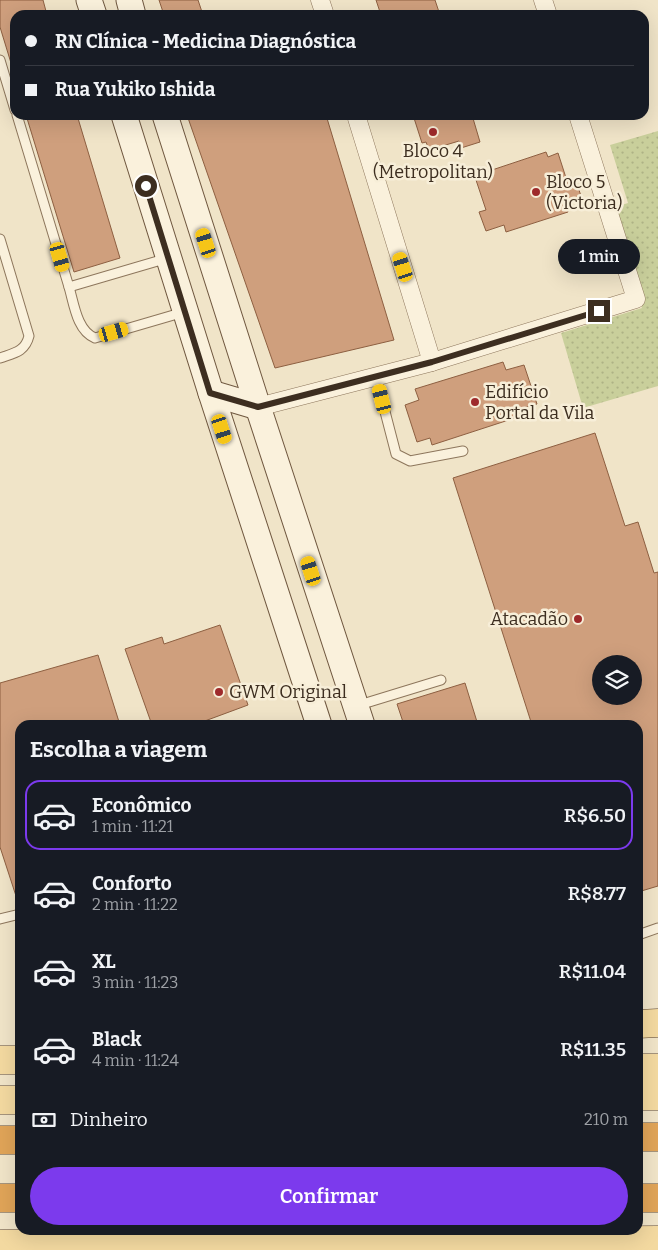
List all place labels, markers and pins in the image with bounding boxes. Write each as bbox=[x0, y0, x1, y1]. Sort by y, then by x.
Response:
marker: Bloco 4 (Metropolitan) bbox=[427, 126, 439, 138]
place label: Bloco 4 (Metropolitan) bbox=[373, 140, 493, 183]
place label: Bloco 5 (Victoria) bbox=[546, 171, 622, 214]
marker: Bloco 5 (Victoria) bbox=[530, 186, 542, 198]
place label: Edifício Portal da Vila bbox=[485, 381, 595, 424]
marker: Edifício Portal da Vila bbox=[469, 396, 481, 408]
place label: Atacadão bbox=[490, 608, 568, 630]
marker: Atacadão bbox=[572, 613, 584, 625]
place label: GWM Original bbox=[229, 681, 347, 703]
marker: GWM Original bbox=[213, 686, 225, 698]

